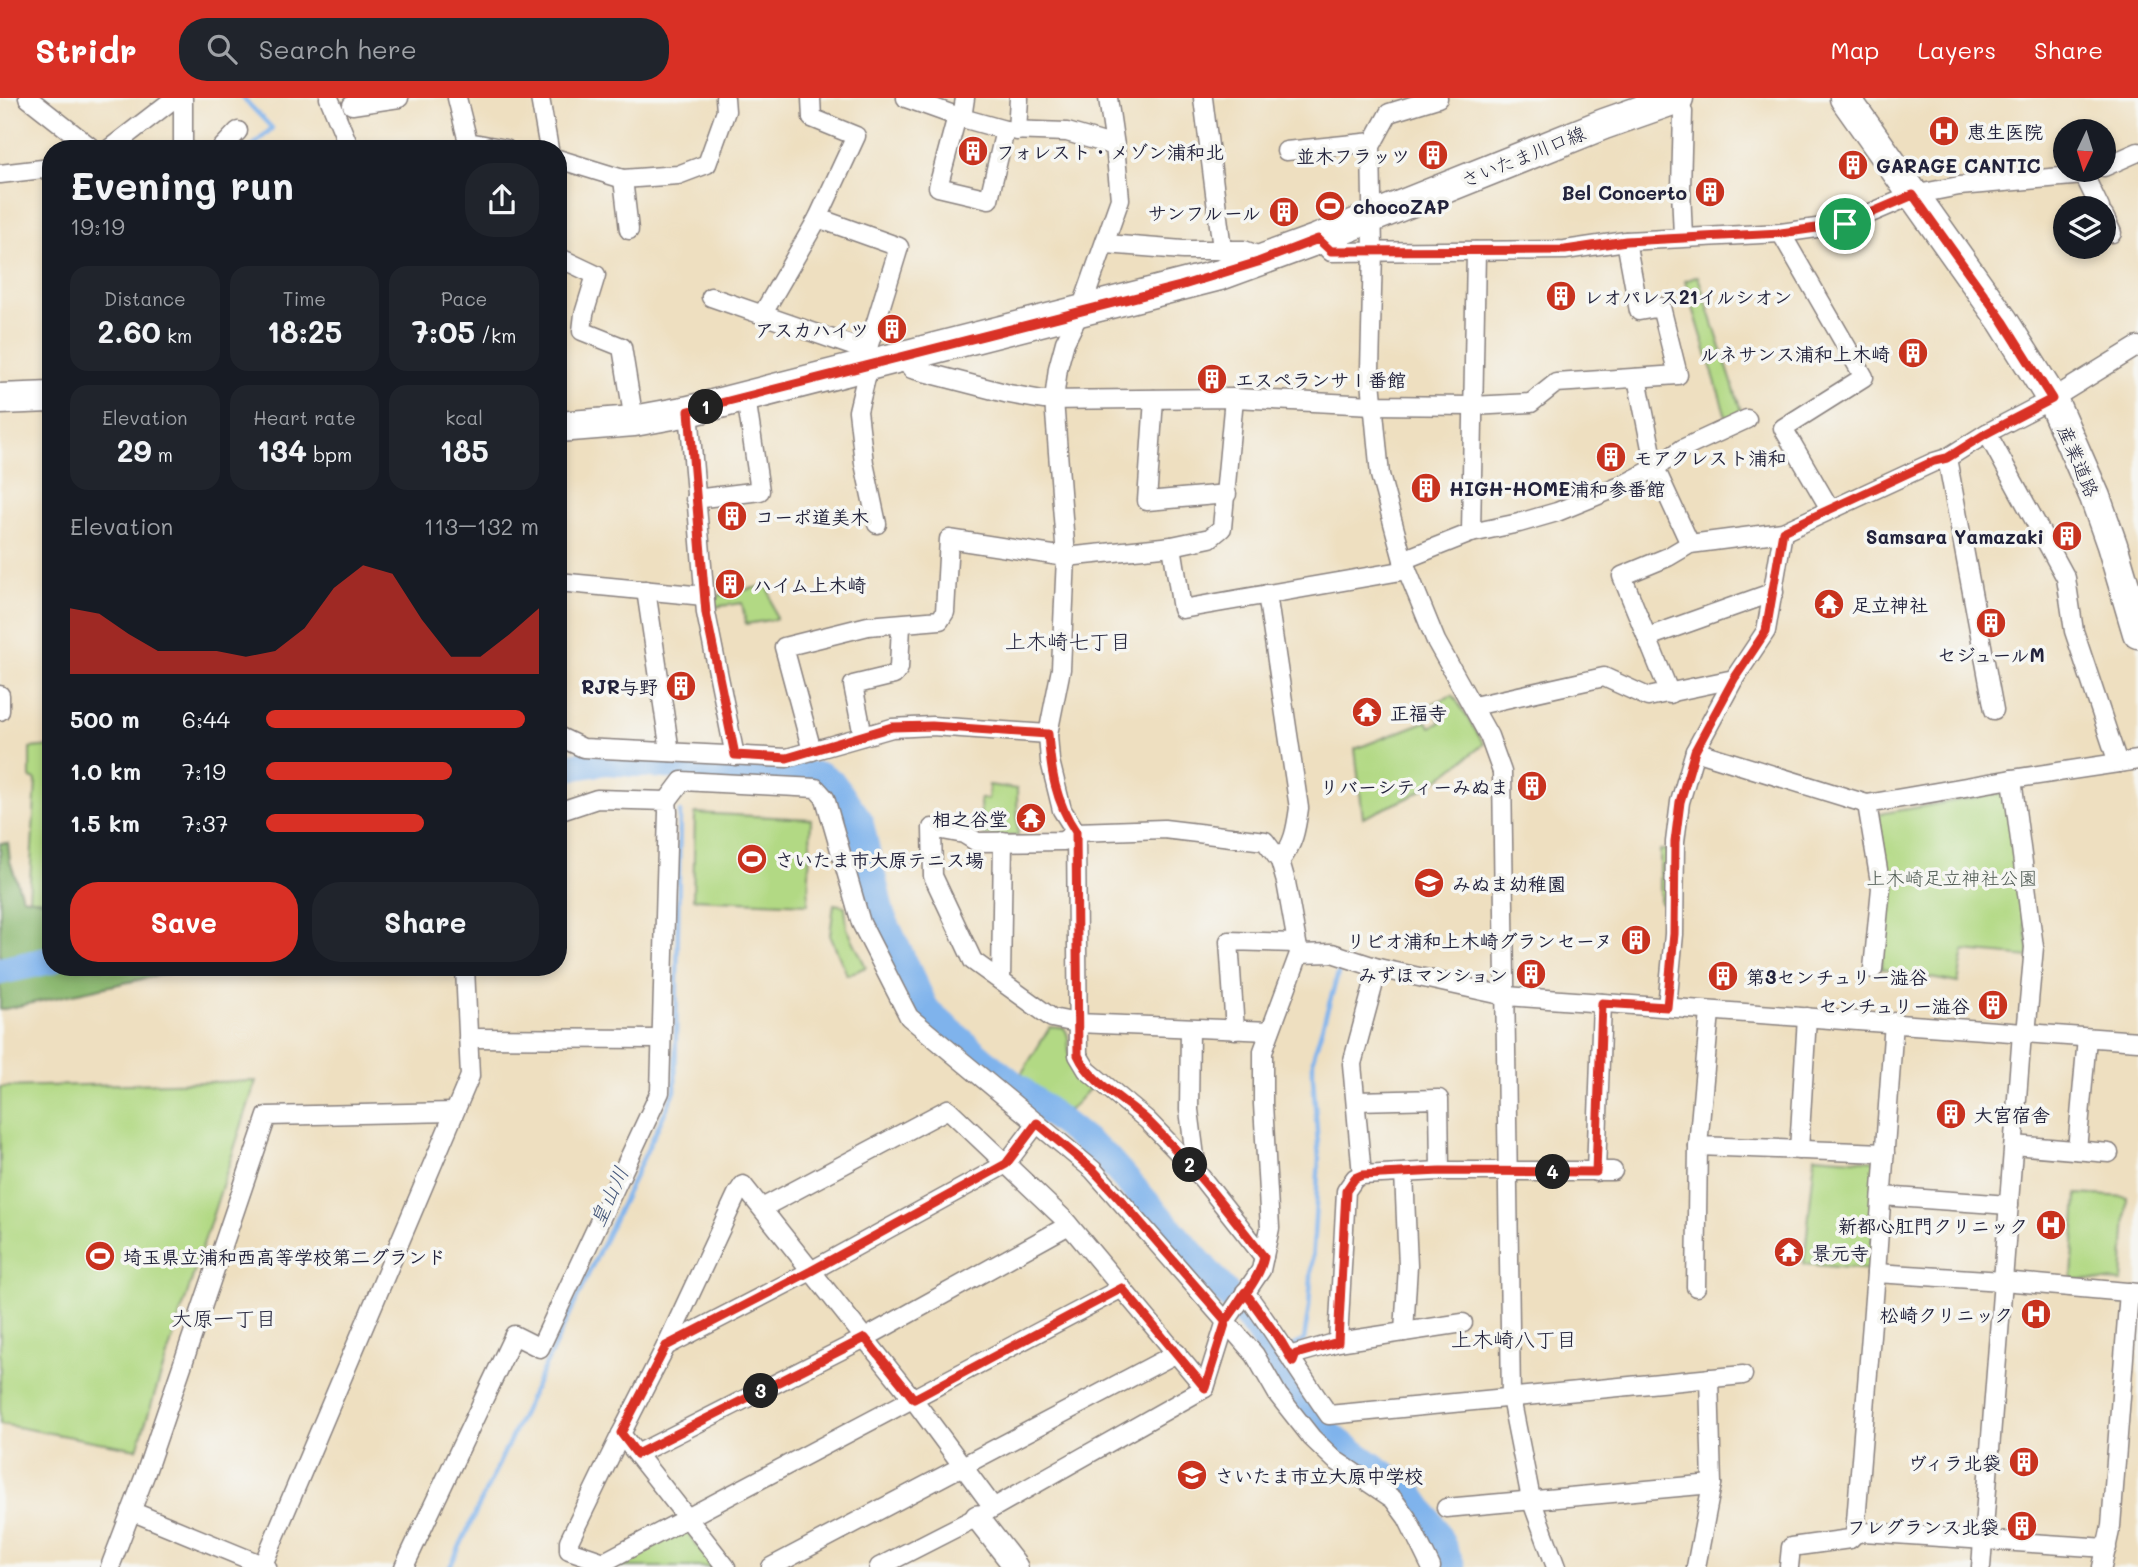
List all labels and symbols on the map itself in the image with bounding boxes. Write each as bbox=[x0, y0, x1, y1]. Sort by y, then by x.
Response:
hospital icon: 恵生医院 bbox=[1927, 114, 1961, 148]
place label: 恵生医院 bbox=[1967, 119, 2043, 144]
north arrow bbox=[2053, 119, 2116, 182]
street label: さいたま川口線 bbox=[1457, 120, 1589, 192]
building icon: フォレスト・メゾン浦和北 bbox=[956, 134, 990, 168]
building icon: 並木フラッツ bbox=[1416, 138, 1450, 172]
place label: フォレスト・メゾン浦和北 bbox=[996, 139, 1224, 164]
place label: 並木フラッツ bbox=[1296, 143, 1410, 168]
building icon: GARAGE CANTIC bbox=[1836, 148, 1870, 182]
place label: GARAGE CANTIC bbox=[1876, 153, 2041, 178]
building icon: Bel Concerto bbox=[1693, 175, 1727, 209]
place label: Bel Concerto bbox=[1562, 180, 1687, 205]
sports icon: chocoZAP bbox=[1313, 189, 1347, 223]
place label: chocoZAP bbox=[1353, 194, 1450, 219]
pin bbox=[1815, 194, 1875, 254]
building icon: サンフルール bbox=[1267, 195, 1301, 229]
place label: サンフルール bbox=[1147, 200, 1261, 225]
building icon: レオパレス21イルシオン bbox=[1544, 279, 1578, 313]
place label: レオパレス21イルシオン bbox=[1584, 284, 1792, 309]
building icon: アスカハイツ bbox=[875, 312, 909, 346]
place label: アスカハイツ bbox=[755, 317, 869, 342]
building icon: ルネサンス浦和上木崎 bbox=[1896, 336, 1930, 370]
place label: ルネサンス浦和上木崎 bbox=[1700, 341, 1890, 366]
building icon: エスペランサⅠ番館 bbox=[1195, 362, 1229, 396]
place label: エスペランサⅠ番館 bbox=[1235, 367, 1406, 392]
pin: 1 bbox=[688, 390, 724, 424]
street label: 産業道路 bbox=[2053, 421, 2105, 501]
building icon: モアクレスト浦和 bbox=[1594, 440, 1628, 474]
place label: モアクレスト浦和 bbox=[1634, 445, 1786, 470]
building icon: HIGH-HOME浦和参番館 bbox=[1409, 471, 1443, 505]
place label: HIGH-HOME浦和参番館 bbox=[1449, 476, 1665, 501]
building icon: コーポ道美木 bbox=[715, 499, 749, 533]
place label: コーポ道美木 bbox=[755, 504, 869, 529]
building icon: Samsara Yamazaki bbox=[2050, 519, 2084, 553]
place label: Samsara Yamazaki bbox=[1866, 524, 2044, 549]
building icon: ハイム上木崎 bbox=[713, 567, 747, 601]
place label: ハイム上木崎 bbox=[753, 572, 866, 597]
temple icon: 足立神社 bbox=[1812, 587, 1846, 621]
place label: 足立神社 bbox=[1852, 592, 1928, 617]
building icon: セジュールM bbox=[1974, 606, 2008, 640]
district label: 上木崎七丁目 bbox=[1005, 627, 1131, 654]
place label: セジュールM bbox=[1937, 642, 2045, 667]
building icon: RJR与野 bbox=[664, 669, 698, 703]
place label: RJR与野 bbox=[581, 674, 658, 699]
temple icon: 正福寺 bbox=[1350, 695, 1384, 729]
place label: 正福寺 bbox=[1390, 700, 1447, 725]
building icon: リバーシティーみぬま bbox=[1515, 769, 1549, 803]
place label: リバーシティーみぬま bbox=[1320, 774, 1509, 799]
temple icon: 相之谷堂 bbox=[1014, 801, 1048, 835]
place label: 相之谷堂 bbox=[932, 806, 1008, 831]
sports icon: さいたま市大原テニス場 bbox=[735, 842, 769, 876]
place label: さいたま市大原テニス場 bbox=[775, 847, 984, 872]
park label: 上木崎足立神社公園 bbox=[1866, 865, 2038, 890]
school or university icon: みぬま幼稚園 bbox=[1412, 866, 1446, 900]
place label: みぬま幼稚園 bbox=[1452, 871, 1566, 896]
building icon: リビオ浦和上木崎グランセーヌ bbox=[1619, 923, 1653, 957]
place label: リビオ浦和上木崎グランセーヌ bbox=[1347, 928, 1613, 953]
building icon: みずほマンション bbox=[1514, 957, 1548, 991]
building icon: 第3センチュリー澁谷 bbox=[1706, 959, 1740, 993]
place label: みずほマンション bbox=[1358, 962, 1508, 987]
place label: 第3センチュリー澁谷 bbox=[1746, 964, 1928, 989]
building icon: センチュリー澁谷 bbox=[1976, 988, 2010, 1022]
place label: センチュリー澁谷 bbox=[1818, 993, 1970, 1018]
building icon: 大宮宿舎 bbox=[1934, 1097, 1968, 1131]
place label: 大宮宿舎 bbox=[1974, 1102, 2050, 1127]
pin: 2 bbox=[1172, 1148, 1208, 1182]
pin: 4 bbox=[1536, 1154, 1570, 1190]
water label: 皇山川 bbox=[582, 1162, 634, 1230]
hospital icon: 新都心肛門クリニック bbox=[2034, 1208, 2068, 1242]
place label: 新都心肛門クリニック bbox=[1838, 1213, 2028, 1238]
temple icon: 景元寺 bbox=[1772, 1235, 1806, 1269]
sports icon: 埼玉県立浦和西高等学校第二グランド bbox=[83, 1239, 117, 1273]
place label: 景元寺 bbox=[1812, 1240, 1869, 1265]
place label: 埼玉県立浦和西高等学校第二グランド bbox=[123, 1244, 446, 1269]
hospital icon: 松崎クリニック bbox=[2019, 1297, 2053, 1331]
place label: 松崎クリニック bbox=[1880, 1302, 2013, 1327]
district label: 大原一丁目 bbox=[172, 1304, 277, 1331]
district label: 上木崎八丁目 bbox=[1451, 1325, 1577, 1352]
pin: 3 bbox=[744, 1374, 778, 1408]
building icon: ヴィラ北袋 bbox=[2007, 1445, 2041, 1479]
place label: ヴィラ北袋 bbox=[1908, 1450, 2001, 1475]
school or university icon: さいたま市立大原中学校 bbox=[1175, 1458, 1209, 1492]
place label: さいたま市立大原中学校 bbox=[1215, 1463, 1424, 1488]
building icon: フレグランス北袋 bbox=[2005, 1509, 2039, 1543]
place label: フレグランス北袋 bbox=[1847, 1514, 1999, 1539]

